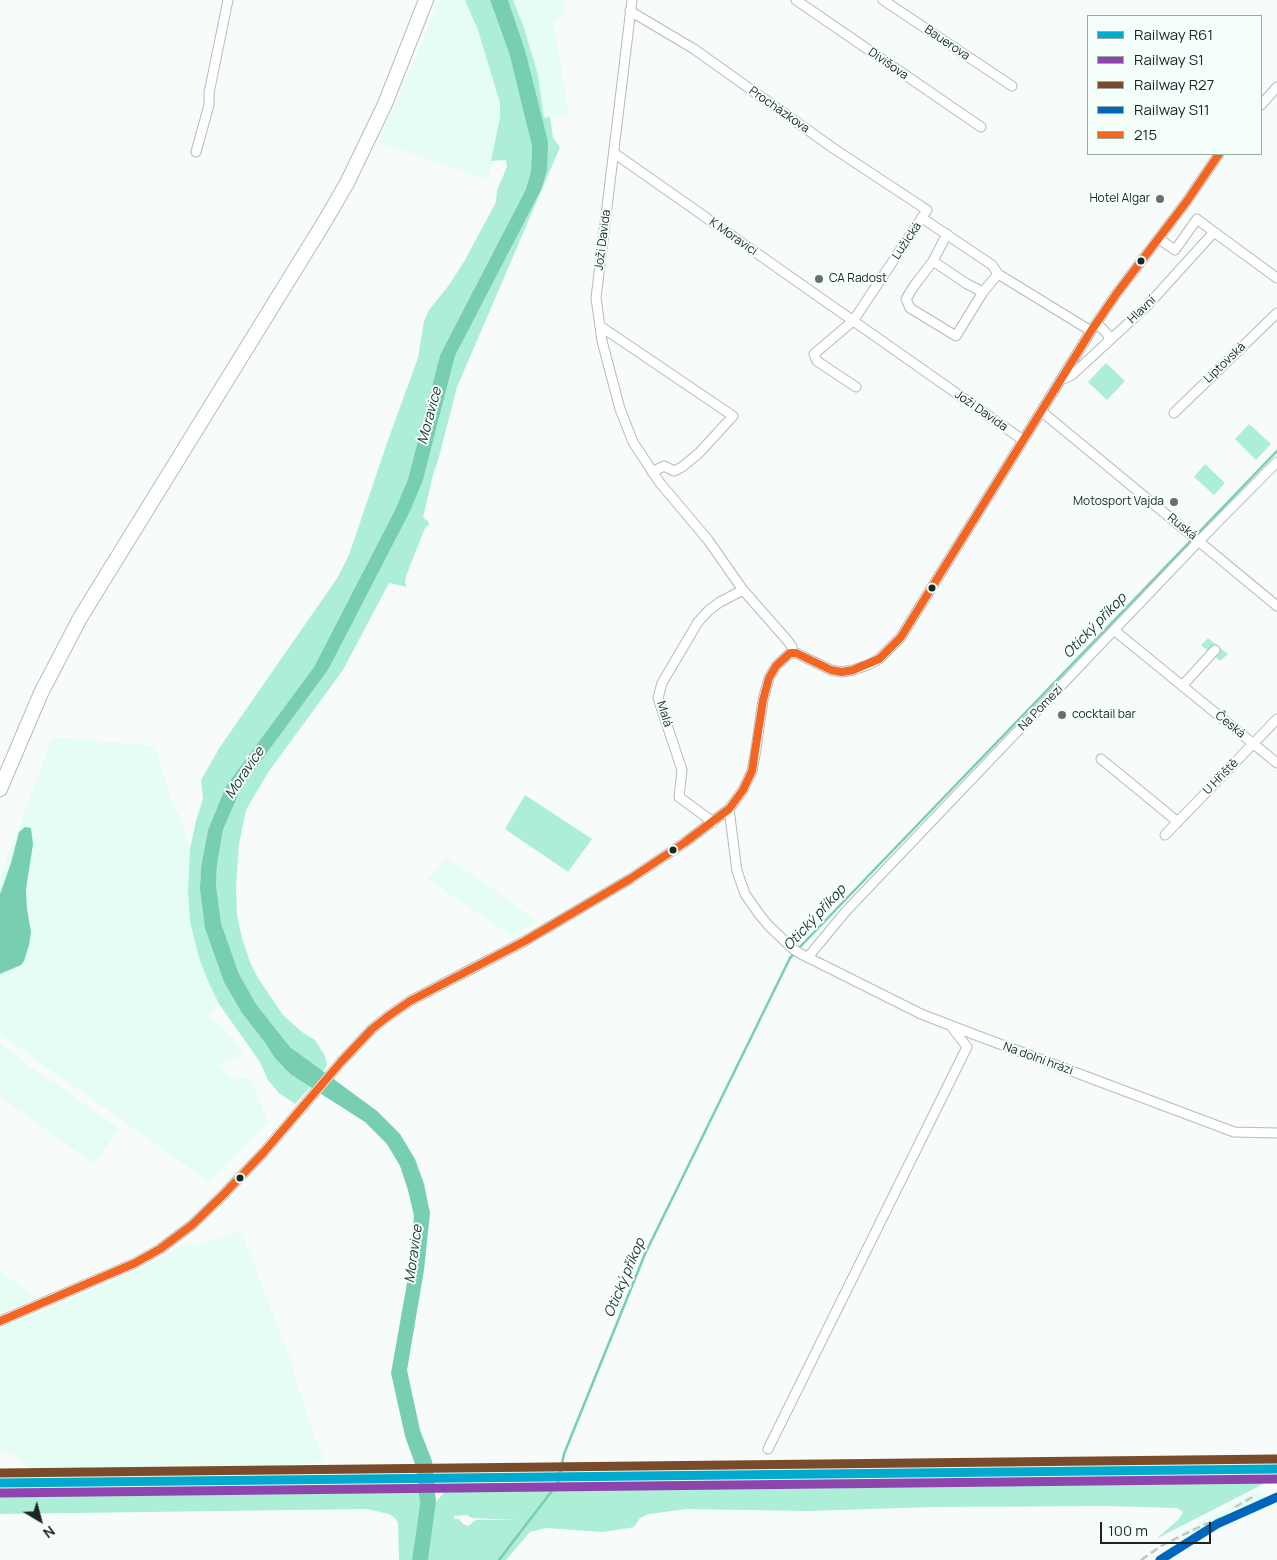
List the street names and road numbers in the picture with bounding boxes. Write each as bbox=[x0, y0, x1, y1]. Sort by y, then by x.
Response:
street label: Bauerova bbox=[922, 23, 972, 63]
street label: Divišova bbox=[865, 45, 911, 83]
street label: Procházkova bbox=[746, 84, 812, 136]
street label: Joži Davida bbox=[592, 209, 614, 271]
street label: K Moravici bbox=[706, 215, 760, 259]
street label: Lužická bbox=[889, 220, 925, 262]
street label: Hlavní bbox=[1125, 293, 1159, 327]
street label: Liptovská bbox=[1201, 340, 1249, 386]
street label: Joži Davida bbox=[952, 388, 1010, 434]
street label: Ruská bbox=[1164, 511, 1200, 543]
street label: Na Pomezí bbox=[1016, 682, 1066, 734]
street label: Malá bbox=[653, 699, 675, 729]
street label: Česká bbox=[1212, 709, 1248, 741]
street label: U Hřiště bbox=[1200, 756, 1242, 798]
street label: Na dolni hrázi bbox=[1001, 1040, 1075, 1078]

